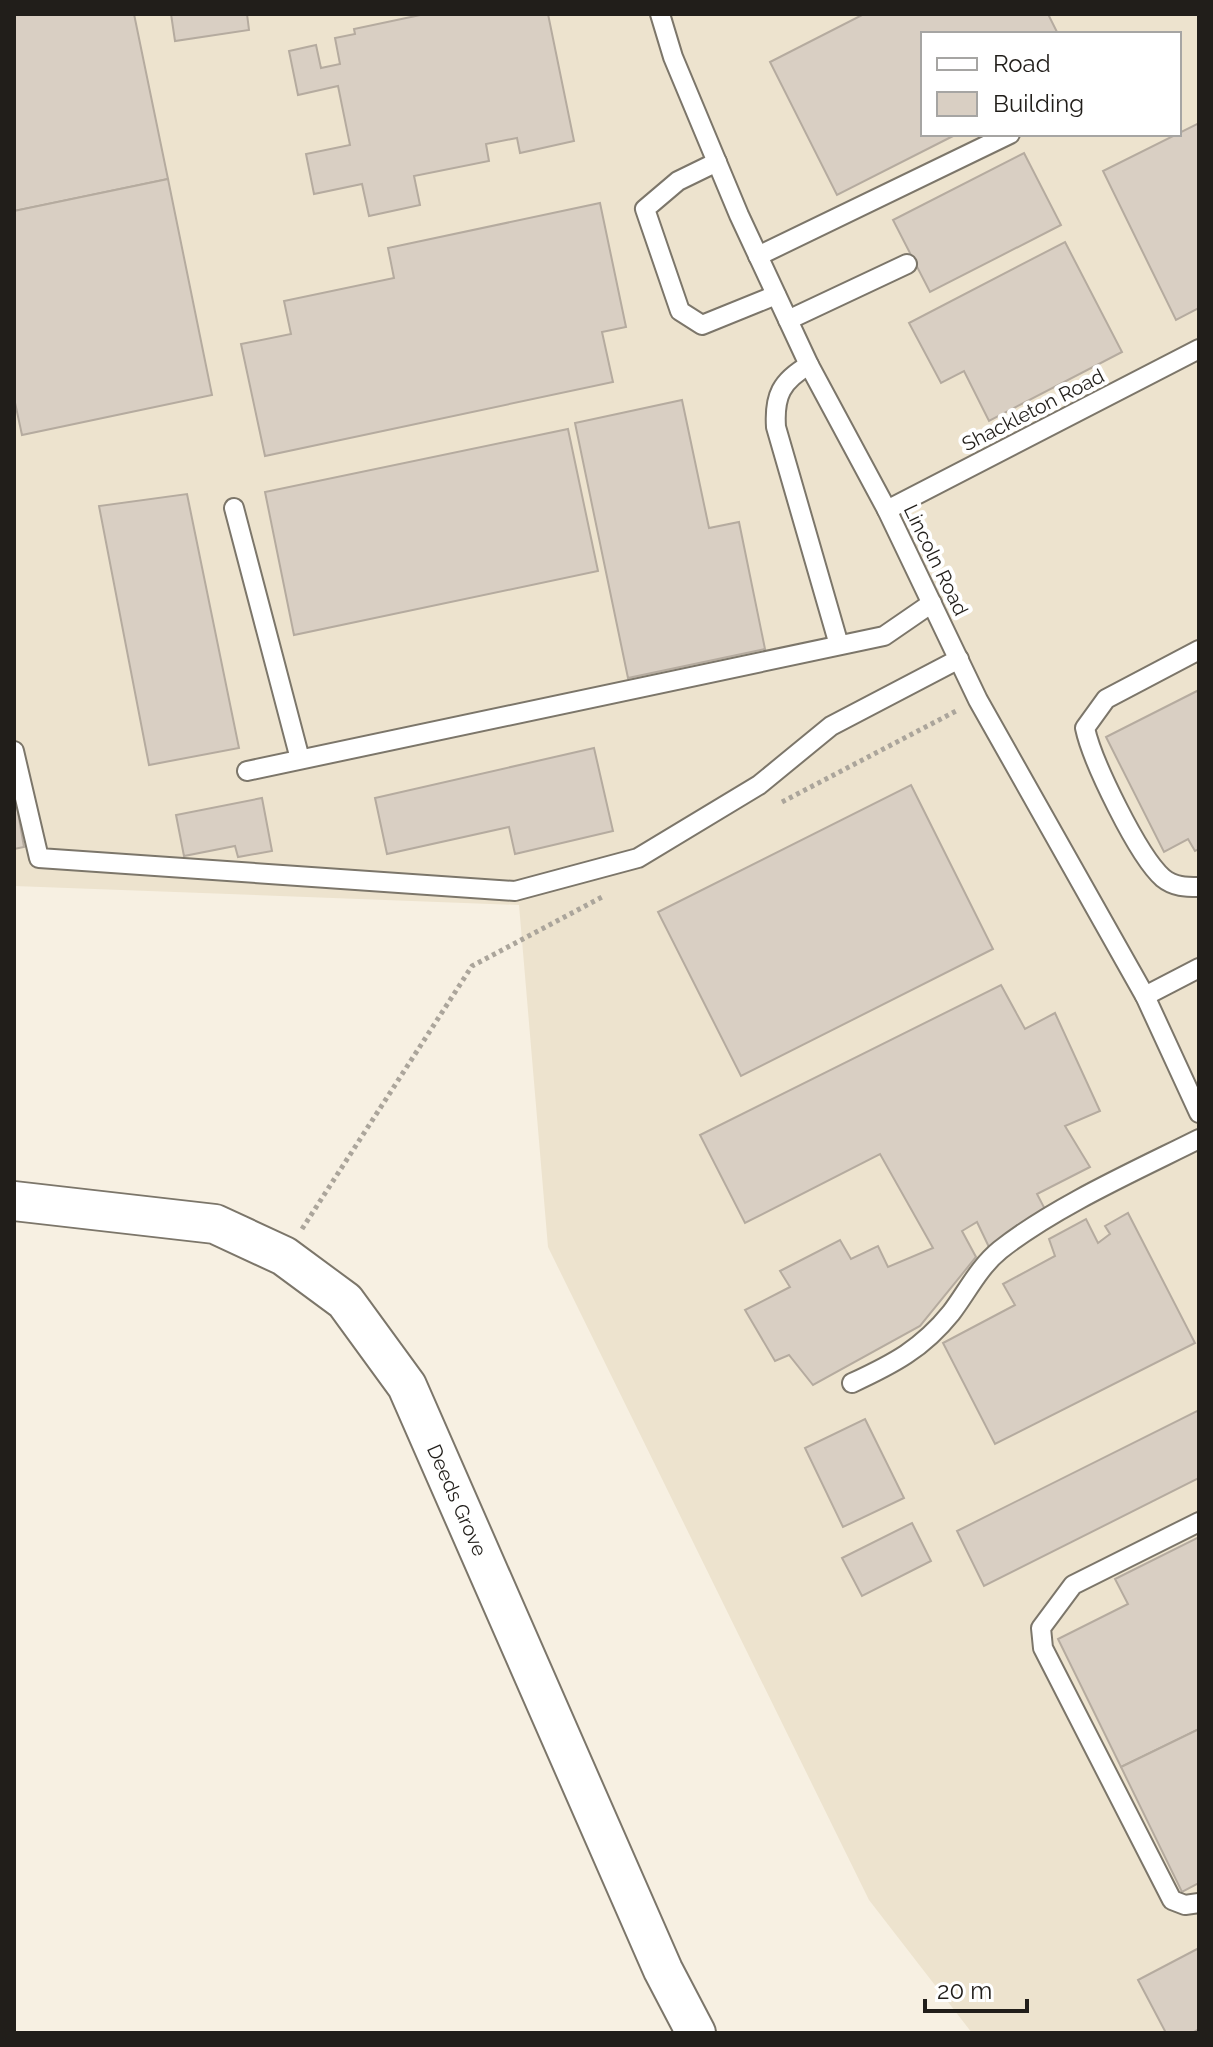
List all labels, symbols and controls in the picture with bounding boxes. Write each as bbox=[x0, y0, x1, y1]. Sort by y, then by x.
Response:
legend bbox=[921, 32, 1181, 136]
text: Road bbox=[993, 49, 1051, 78]
text: Building bbox=[993, 89, 1084, 118]
street label: Shackleton Road bbox=[958, 364, 1108, 456]
street label: Lincoln Road bbox=[899, 501, 973, 619]
street label: Deeds Grove bbox=[422, 1441, 492, 1560]
scale bar bbox=[925, 1963, 1027, 2013]
text: 20 m bbox=[937, 1976, 992, 2005]

